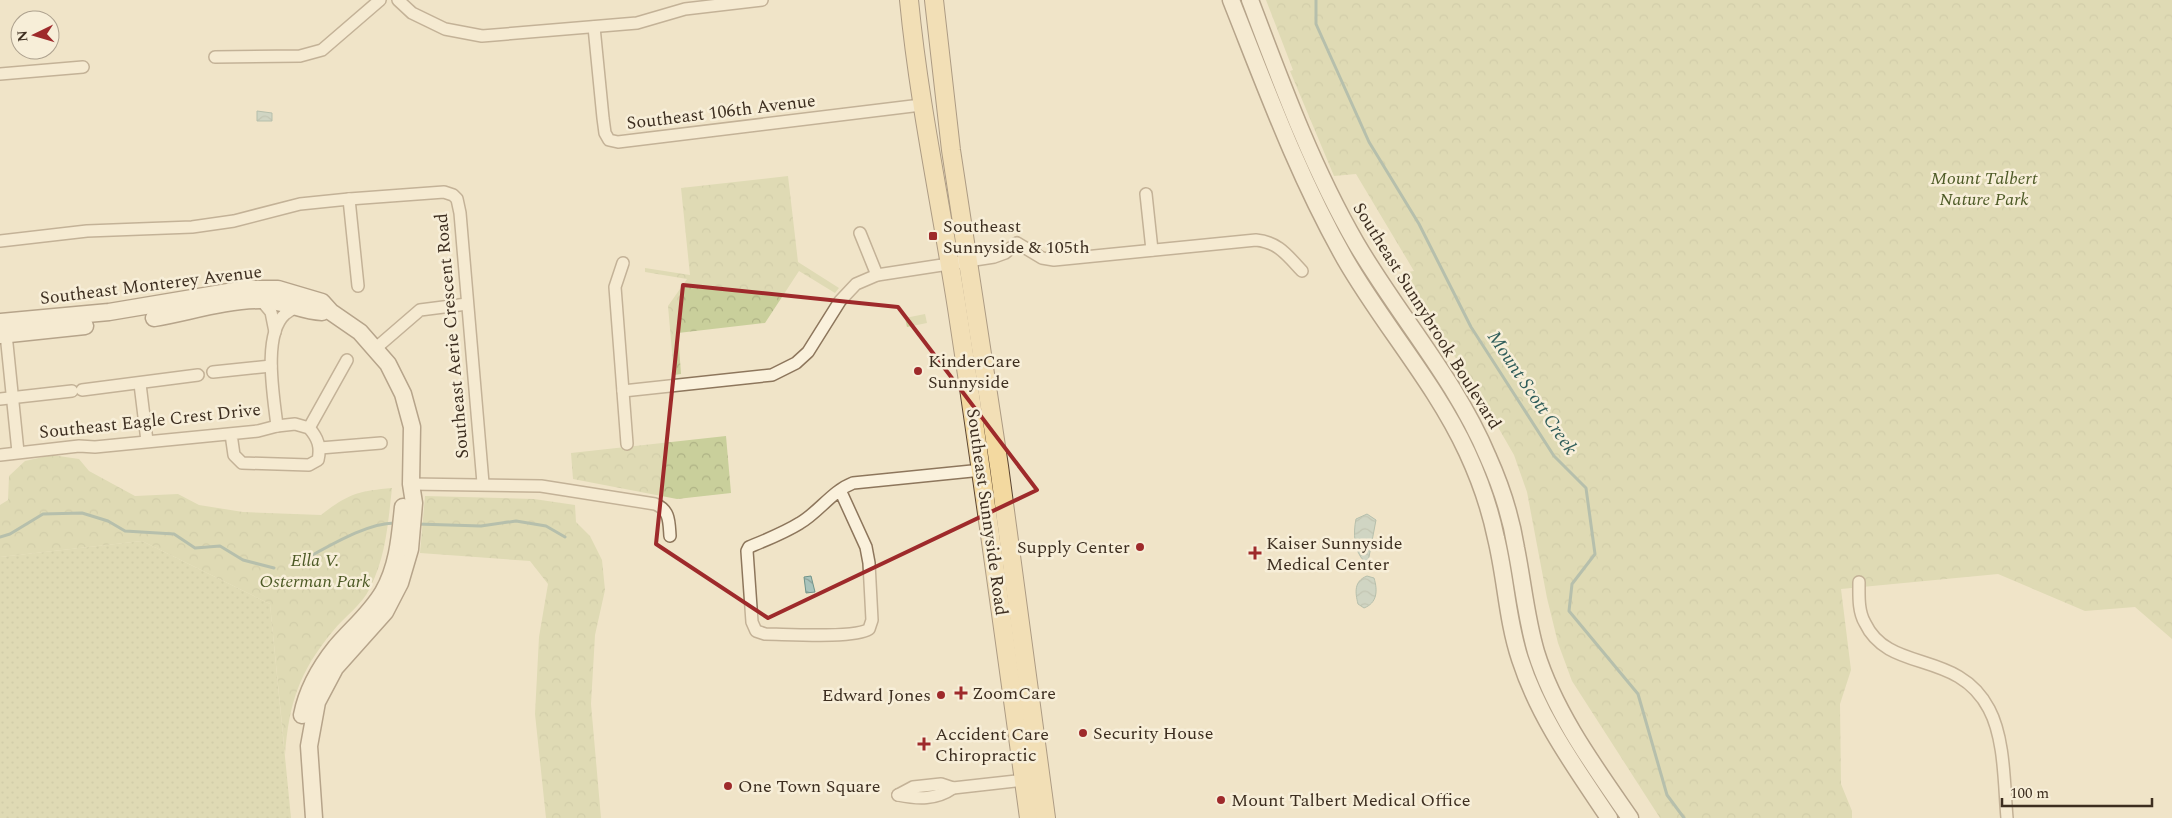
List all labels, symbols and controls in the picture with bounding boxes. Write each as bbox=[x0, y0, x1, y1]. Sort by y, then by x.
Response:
north arrow bbox=[10, 10, 60, 60]
text: N bbox=[12, 29, 34, 43]
street label: Southeast 106th Avenue bbox=[625, 87, 817, 137]
park label: Mount Talbert Nature Park bbox=[1931, 165, 2038, 213]
street label: Southeast Sunnybrook Boulevard bbox=[1346, 197, 1508, 435]
street label: Southeast Aerie Crescent Road bbox=[428, 212, 476, 460]
place label: Southeast Sunnyside & 105th bbox=[943, 213, 1090, 261]
marker: Southeast Sunnyside & 105th bbox=[927, 230, 939, 242]
street label: Southeast Monterey Avenue bbox=[38, 258, 264, 312]
water label: Mount Scott Creek bbox=[1479, 325, 1585, 461]
place label: KinderCare Sunnyside bbox=[928, 348, 1021, 396]
marker: KinderCare Sunnyside bbox=[912, 365, 924, 377]
street label: Southeast Eagle Crest Drive bbox=[38, 396, 262, 446]
street label: Southeast Sunnyside Road bbox=[959, 407, 1015, 617]
place label: Kaiser Sunnyside Medical Center bbox=[1266, 530, 1402, 578]
place label: Supply Center bbox=[1017, 534, 1130, 561]
marker: Supply Center bbox=[1134, 541, 1146, 553]
marker: Kaiser Sunnyside Medical Center bbox=[1248, 546, 1262, 560]
park label: Ella V. Osterman Park bbox=[260, 547, 371, 595]
place label: ZoomCare bbox=[972, 680, 1056, 707]
place label: Edward Jones bbox=[822, 682, 931, 709]
marker: ZoomCare bbox=[954, 686, 968, 700]
marker: Edward Jones bbox=[935, 689, 947, 701]
place label: Security House bbox=[1093, 720, 1214, 747]
place label: Accident Care Chiropractic bbox=[935, 721, 1049, 769]
marker: Security House bbox=[1077, 727, 1089, 739]
marker: Accident Care Chiropractic bbox=[917, 737, 931, 751]
place label: One Town Square bbox=[738, 773, 880, 800]
scale bar bbox=[2002, 776, 2152, 808]
marker: One Town Square bbox=[722, 780, 734, 792]
text: 100 m bbox=[2010, 782, 2049, 805]
place label: Mount Talbert Medical Office bbox=[1231, 787, 1471, 814]
marker: Mount Talbert Medical Office bbox=[1215, 794, 1227, 806]

